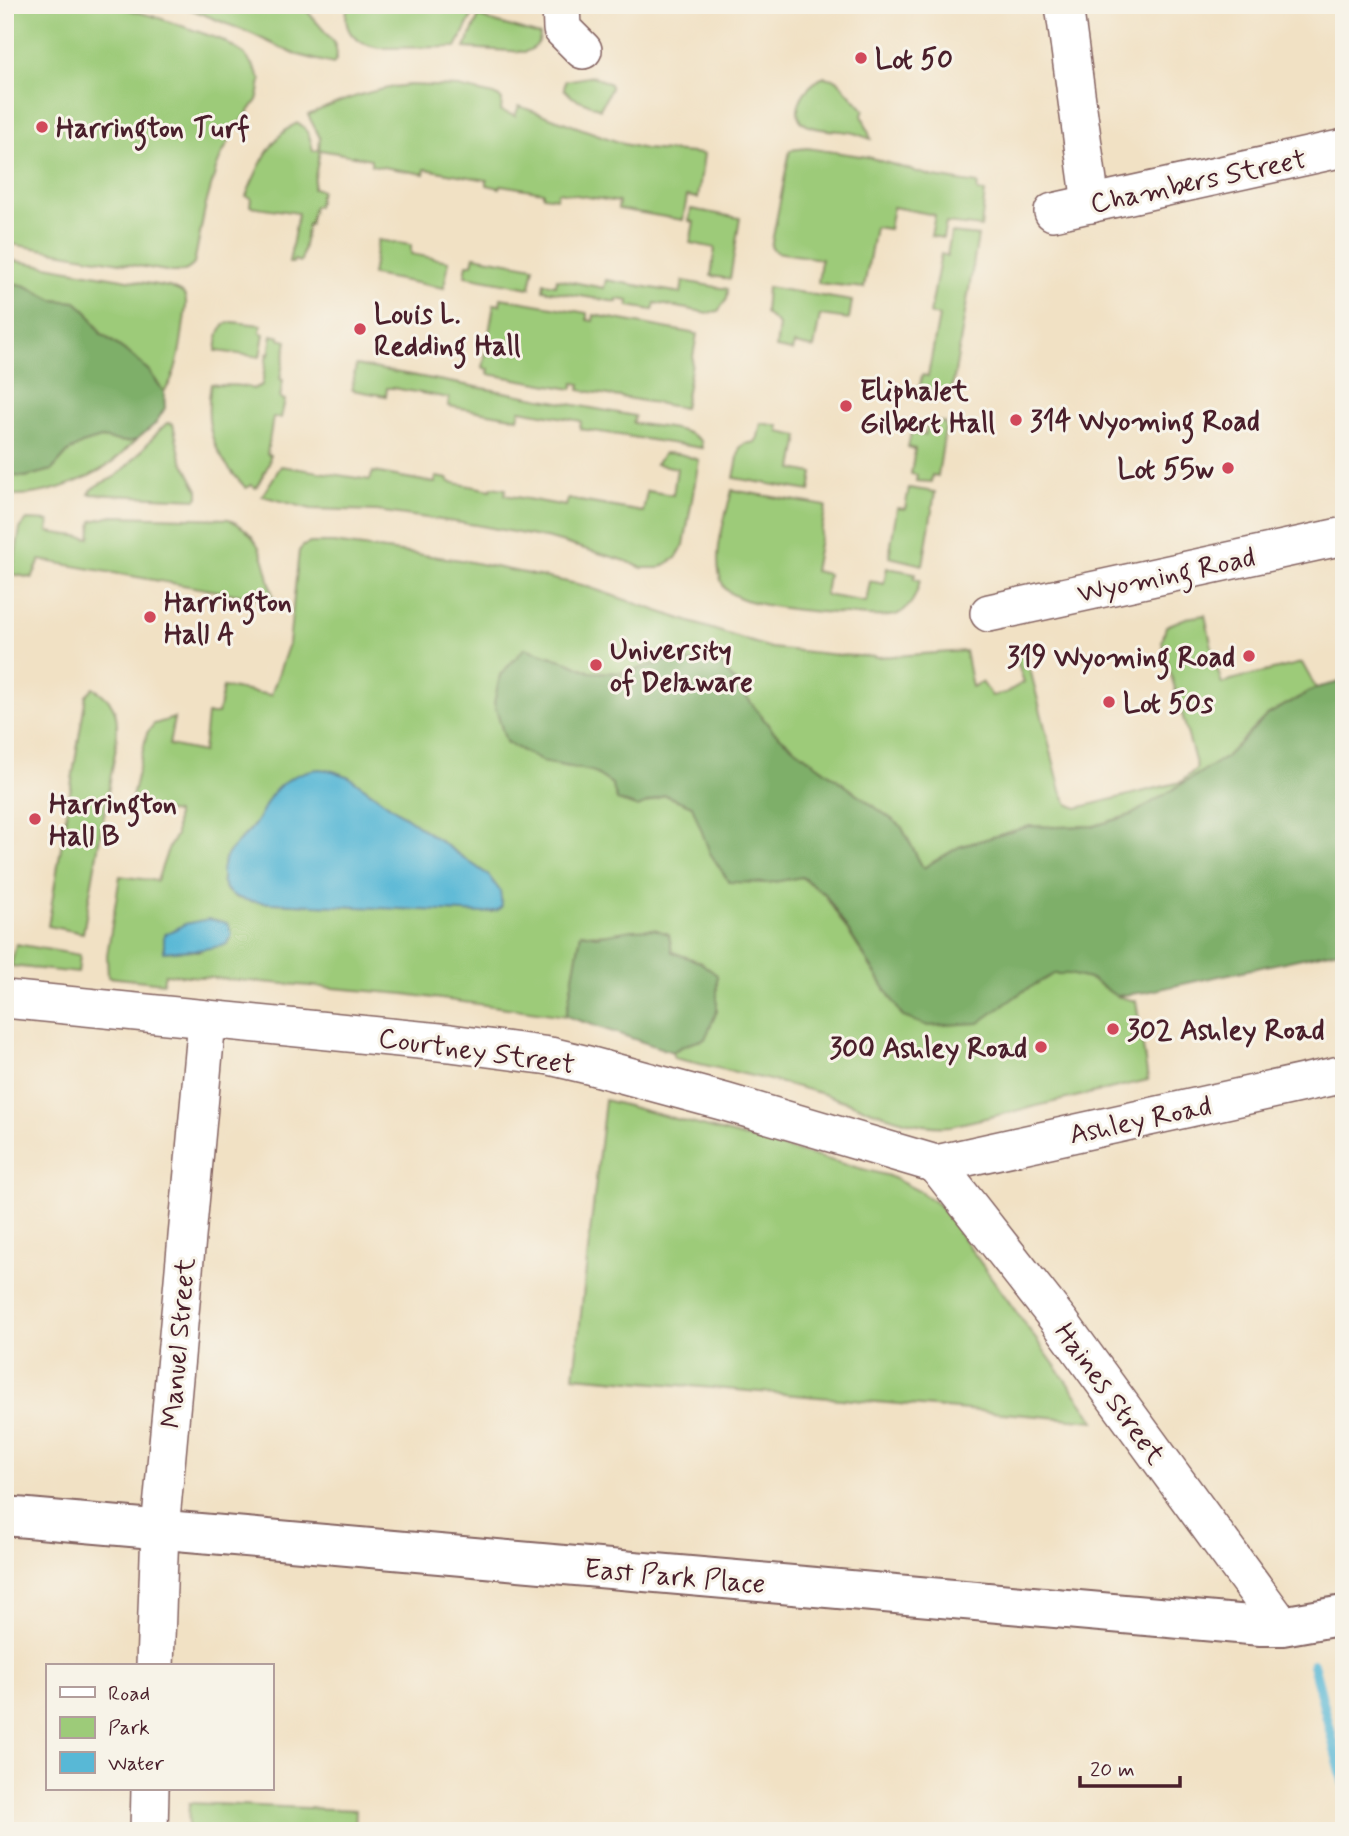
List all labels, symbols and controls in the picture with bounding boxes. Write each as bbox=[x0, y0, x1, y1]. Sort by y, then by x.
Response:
place label: Lot 50 bbox=[875, 42, 953, 79]
marker: Lot 50 bbox=[853, 50, 869, 66]
place label: Harrington Turf bbox=[56, 111, 250, 151]
marker: Harrington Turf bbox=[34, 119, 50, 135]
street label: Chambers Street bbox=[1087, 141, 1310, 223]
place label: Louis L. Redding Hall bbox=[374, 297, 521, 369]
marker: Louis L. Redding Hall bbox=[352, 321, 368, 337]
place label: Eliphalet Gilbert Hall bbox=[860, 374, 995, 443]
marker: Eliphalet Gilbert Hall bbox=[838, 398, 854, 414]
place label: 314 Wyoming Road bbox=[1030, 404, 1260, 444]
marker: 314 Wyoming Road bbox=[1008, 412, 1024, 428]
place label: Lot 55w bbox=[1118, 452, 1215, 489]
marker: Lot 55w bbox=[1220, 460, 1236, 476]
street label: Wyoming Road bbox=[1074, 540, 1260, 616]
place label: Harrington Hall A bbox=[164, 585, 292, 654]
marker: Harrington Hall A bbox=[142, 609, 158, 625]
place label: University of Delaware bbox=[610, 633, 753, 702]
place label: 319 Wyoming Road bbox=[1007, 640, 1235, 680]
marker: 319 Wyoming Road bbox=[1241, 648, 1257, 664]
marker: University of Delaware bbox=[588, 657, 604, 673]
place label: Lot 50s bbox=[1123, 686, 1214, 723]
marker: Lot 50s bbox=[1101, 694, 1117, 710]
place label: Harrington Hall B bbox=[49, 787, 177, 856]
marker: Harrington Hall B bbox=[27, 811, 43, 827]
place label: 302 Ashley Road bbox=[1127, 1013, 1325, 1050]
street label: Courtney Street bbox=[376, 1020, 577, 1085]
marker: 302 Ashley Road bbox=[1105, 1021, 1121, 1037]
place label: 300 Ashley Road bbox=[829, 1031, 1027, 1068]
marker: 300 Ashley Road bbox=[1033, 1039, 1049, 1055]
street label: Ashley Road bbox=[1066, 1088, 1215, 1155]
street label: Manuel Street bbox=[154, 1256, 205, 1430]
street label: Haines Street bbox=[1045, 1316, 1173, 1473]
street label: East Park Place bbox=[583, 1551, 767, 1604]
legend bbox=[46, 1664, 273, 1790]
text: Road bbox=[108, 1680, 150, 1708]
text: Park bbox=[108, 1714, 150, 1742]
scale bar bbox=[1080, 1745, 1179, 1789]
text: Water bbox=[108, 1750, 164, 1778]
text: 20 m bbox=[1090, 1756, 1135, 1784]

